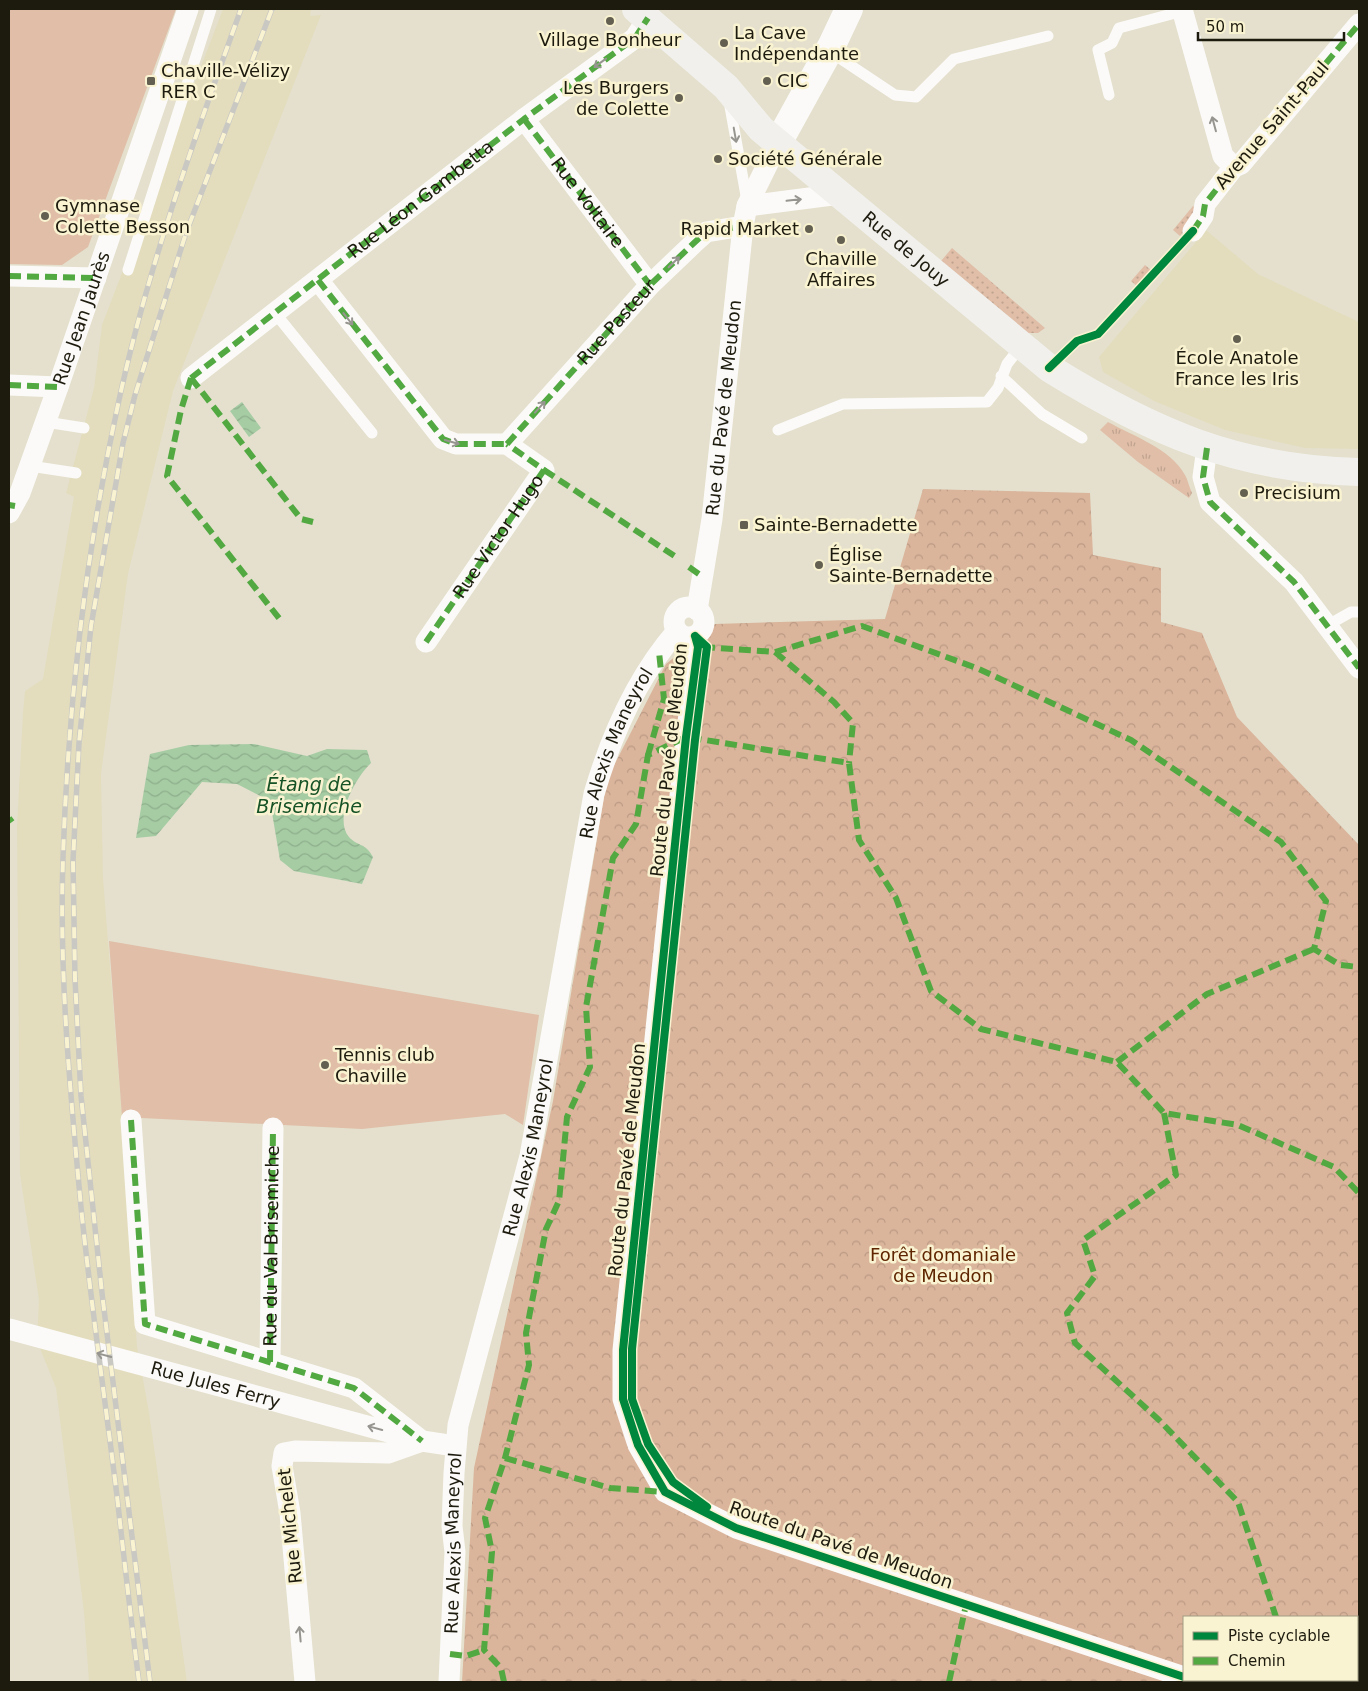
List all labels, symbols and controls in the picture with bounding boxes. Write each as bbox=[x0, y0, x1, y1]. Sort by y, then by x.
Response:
scale bar bbox=[1198, 10, 1344, 42]
marker: Village Bonheur bbox=[604, 15, 616, 27]
text: 50 m bbox=[1206, 18, 1244, 36]
place label: La Cave Indépendante bbox=[734, 22, 859, 64]
place label: Village Bonheur bbox=[539, 29, 682, 50]
marker: La Cave Indépendante bbox=[718, 37, 730, 49]
street label: Avenue Saint-Paul bbox=[1210, 56, 1333, 193]
one-way arrow bbox=[593, 58, 607, 68]
place label: Chaville-Vélizy RER C bbox=[161, 60, 291, 102]
place label: CIC bbox=[777, 70, 807, 91]
marker: Chaville-Vélizy RER C bbox=[145, 75, 157, 87]
marker: CIC bbox=[761, 75, 773, 87]
place label: Les Burgers de Colette bbox=[563, 77, 669, 119]
marker: Les Burgers de Colette bbox=[673, 92, 685, 104]
one-way arrow bbox=[1209, 117, 1218, 133]
one-way arrow bbox=[730, 127, 740, 143]
street label: Rue Léon Gambetta bbox=[343, 136, 498, 262]
place label: Société Générale bbox=[728, 148, 882, 169]
street label: Rue Voltaire bbox=[547, 153, 629, 252]
marker: Société Générale bbox=[712, 153, 724, 165]
place label: Gymnase Colette Besson bbox=[55, 195, 190, 237]
one-way arrow bbox=[785, 195, 801, 205]
street label: Rue de Jouy bbox=[858, 207, 954, 291]
marker: Gymnase Colette Besson bbox=[39, 210, 51, 222]
place label: Rapid Market bbox=[680, 218, 799, 239]
marker: Rapid Market bbox=[803, 223, 815, 235]
marker: Chaville Affaires bbox=[835, 234, 847, 246]
place label: Chaville Affaires bbox=[805, 248, 877, 290]
street label: Rue Jean Jaurès bbox=[48, 249, 114, 388]
one-way arrow bbox=[667, 257, 679, 269]
street label: Rue Pasteur bbox=[573, 274, 660, 369]
street label: Rue du Pavé de Meudon bbox=[701, 299, 745, 517]
one-way arrow bbox=[343, 312, 354, 325]
marker: École Anatole France les Iris bbox=[1231, 333, 1243, 345]
place label: École Anatole France les Iris bbox=[1175, 347, 1299, 389]
one-way arrow bbox=[534, 401, 545, 414]
one-way arrow bbox=[444, 437, 460, 447]
street label: Rue Victor Hugo bbox=[448, 470, 548, 602]
place label: Precisium bbox=[1254, 482, 1341, 503]
marker: Precisium bbox=[1238, 487, 1250, 499]
place label: Sainte-Bernadette bbox=[754, 514, 918, 535]
marker: Sainte-Bernadette bbox=[738, 519, 750, 531]
place label: Église Sainte-Bernadette bbox=[829, 544, 993, 586]
marker: Église Sainte-Bernadette bbox=[813, 559, 825, 571]
street label: Route du Pavé de Meudon bbox=[646, 642, 691, 878]
street label: Rue Alexis Maneyrol bbox=[575, 664, 657, 840]
water label: Étang de Brisemiche bbox=[256, 773, 362, 817]
street label: Route du Pavé de Meudon bbox=[604, 1042, 649, 1278]
place label: Tennis club Chaville bbox=[334, 1044, 435, 1086]
street label: Rue Alexis Maneyrol bbox=[498, 1057, 557, 1239]
marker: Tennis club Chaville bbox=[319, 1059, 331, 1071]
street label: Rue du Val Brisemiche bbox=[259, 1145, 283, 1347]
park label: Forêt domaniale de Meudon bbox=[870, 1244, 1016, 1286]
one-way arrow bbox=[97, 1350, 113, 1359]
street label: Rue Jules Ferry bbox=[148, 1357, 283, 1412]
one-way arrow bbox=[368, 1423, 384, 1432]
street label: Rue Alexis Maneyrol bbox=[440, 1452, 466, 1634]
street label: Rue Michelet bbox=[273, 1467, 306, 1585]
street label: Route du Pavé de Meudon bbox=[727, 1496, 956, 1593]
legend bbox=[1183, 1616, 1358, 1681]
one-way arrow bbox=[296, 1626, 305, 1642]
text: Piste cyclable bbox=[1228, 1627, 1330, 1645]
text: Chemin bbox=[1228, 1652, 1286, 1670]

